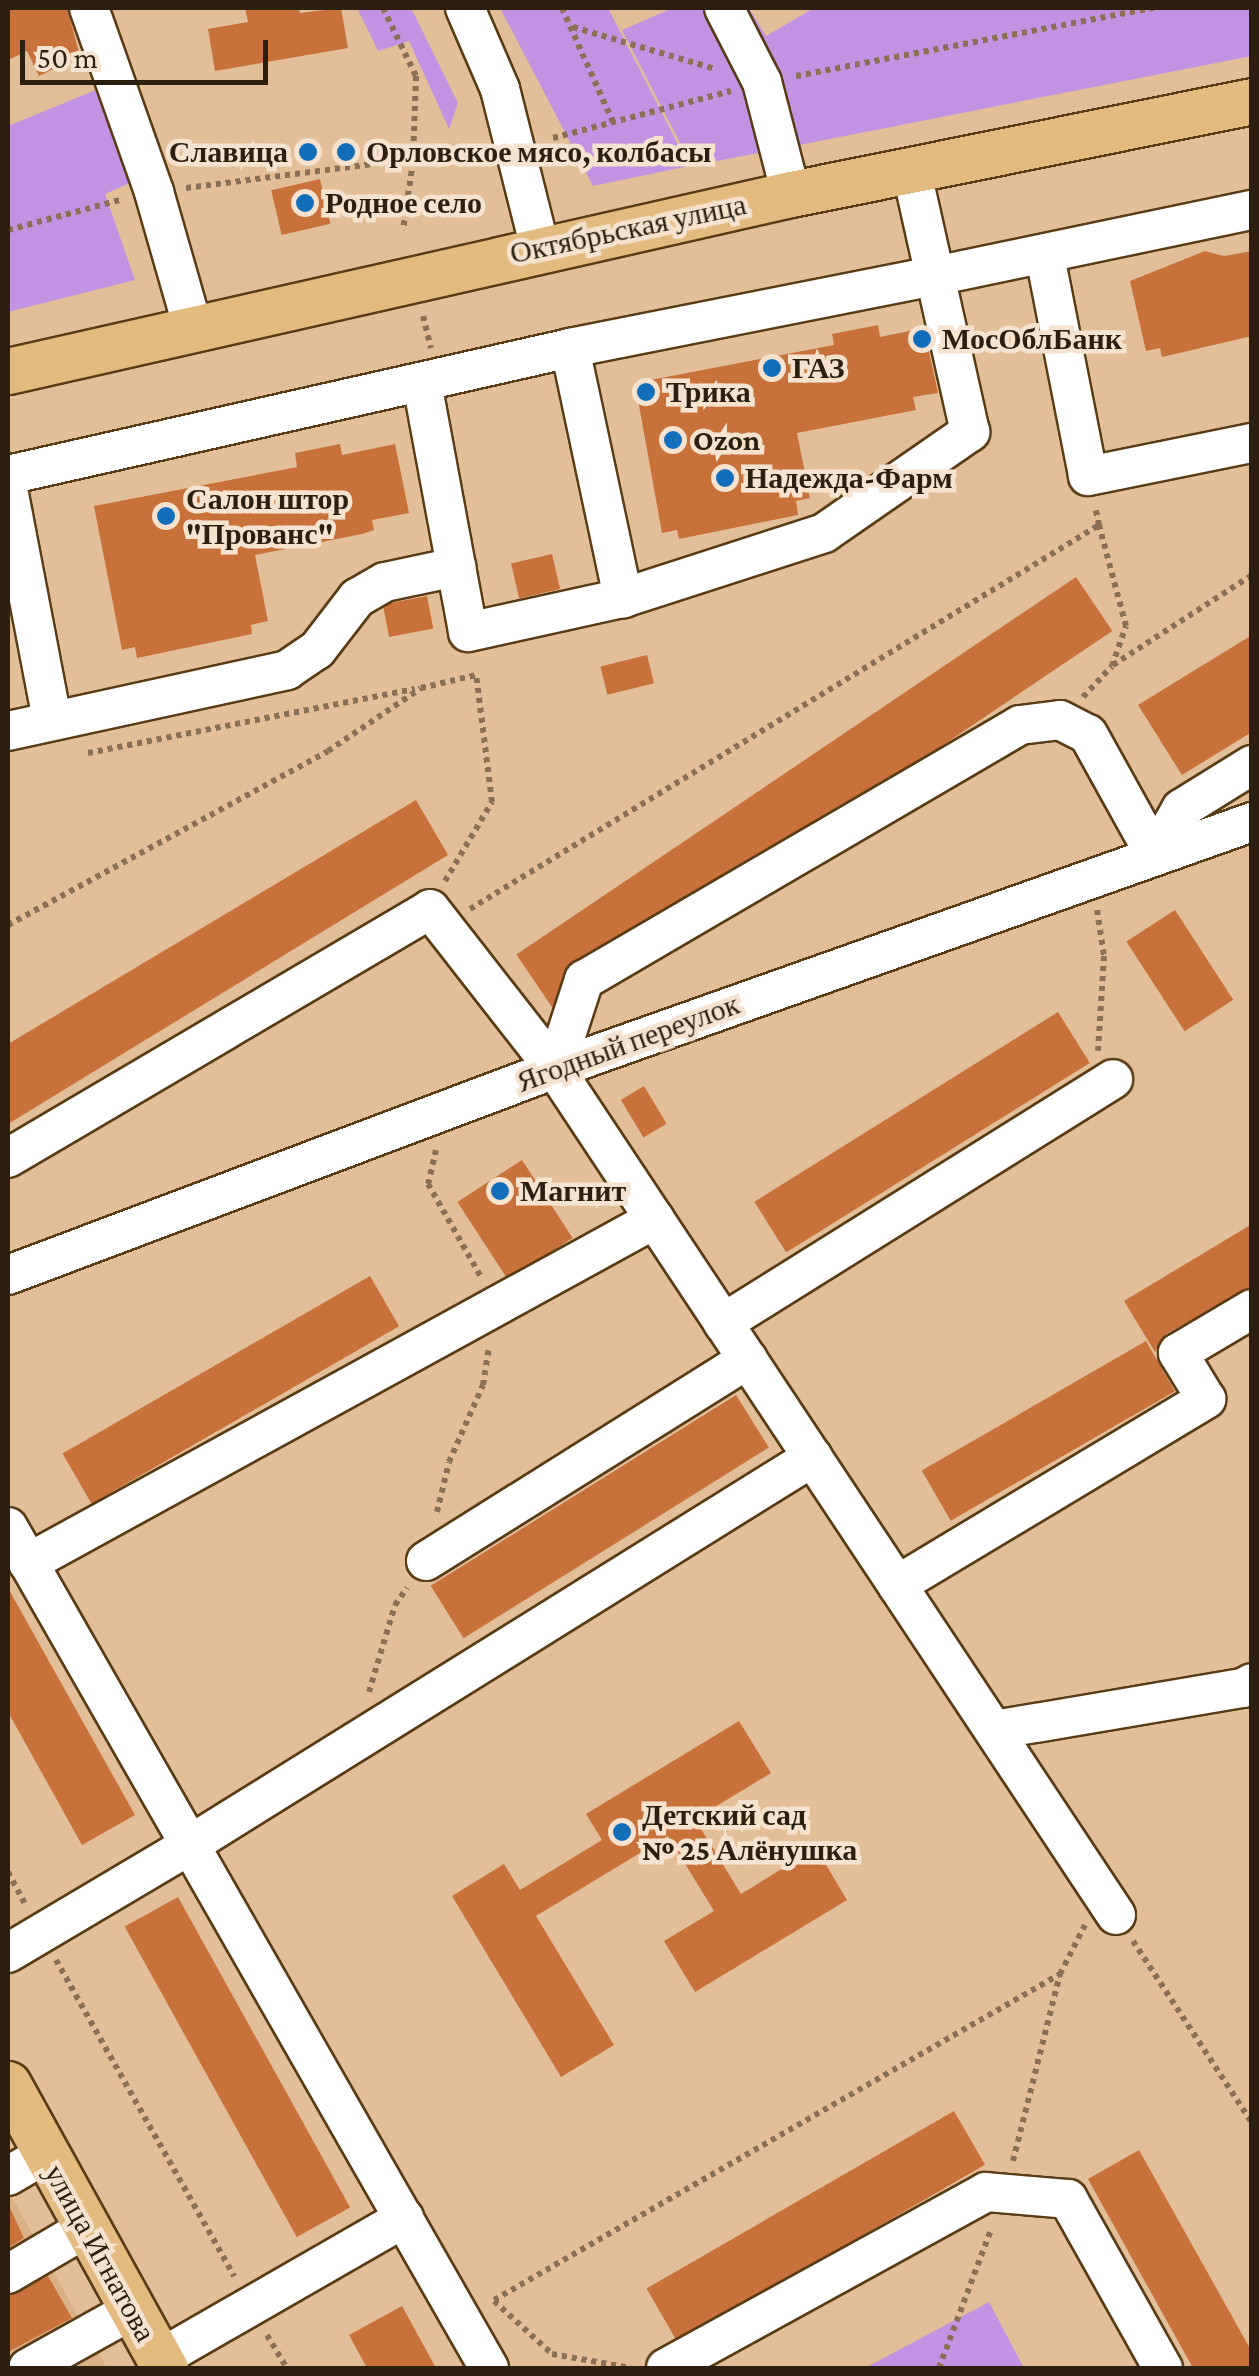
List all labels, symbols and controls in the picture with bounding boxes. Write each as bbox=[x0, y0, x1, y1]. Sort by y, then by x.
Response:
scale bar bbox=[25, 20, 272, 82]
text: 50 m bbox=[37, 41, 98, 74]
place label: Славица bbox=[169, 134, 288, 170]
place label: Орловское мясо, колбасы bbox=[366, 134, 711, 170]
marker: Славица bbox=[297, 141, 319, 163]
marker: Орловское мясо, колбасы bbox=[335, 141, 357, 163]
place label: Родное село bbox=[325, 185, 482, 221]
street label: Октябрьская улица bbox=[507, 186, 749, 272]
marker: Родное село bbox=[294, 192, 316, 214]
place label: МосОблБанк bbox=[942, 321, 1122, 357]
marker: МосОблБанк bbox=[911, 328, 933, 350]
place label: ГАЗ bbox=[792, 350, 845, 386]
marker: ГАЗ bbox=[761, 357, 783, 379]
place label: Трика bbox=[666, 374, 751, 410]
marker: Трика bbox=[635, 381, 657, 403]
place label: Ozon bbox=[693, 422, 760, 458]
marker: Ozon bbox=[662, 429, 684, 451]
place label: Надежда-Фарм bbox=[745, 460, 953, 496]
marker: Надежда-Фарм bbox=[714, 467, 736, 489]
place label: Салон штор "Прованс" bbox=[186, 481, 349, 552]
marker: Салон штор "Прованс" bbox=[155, 505, 177, 527]
street label: Ягодный переулок bbox=[512, 986, 744, 1100]
place label: Магнит bbox=[520, 1173, 626, 1209]
marker: Магнит bbox=[489, 1180, 511, 1202]
place label: Детский сад № 25 Алёнушка bbox=[642, 1797, 857, 1868]
marker: Детский сад № 25 Алёнушка bbox=[611, 1821, 633, 1843]
street label: улица Игнатова bbox=[36, 2158, 164, 2348]

